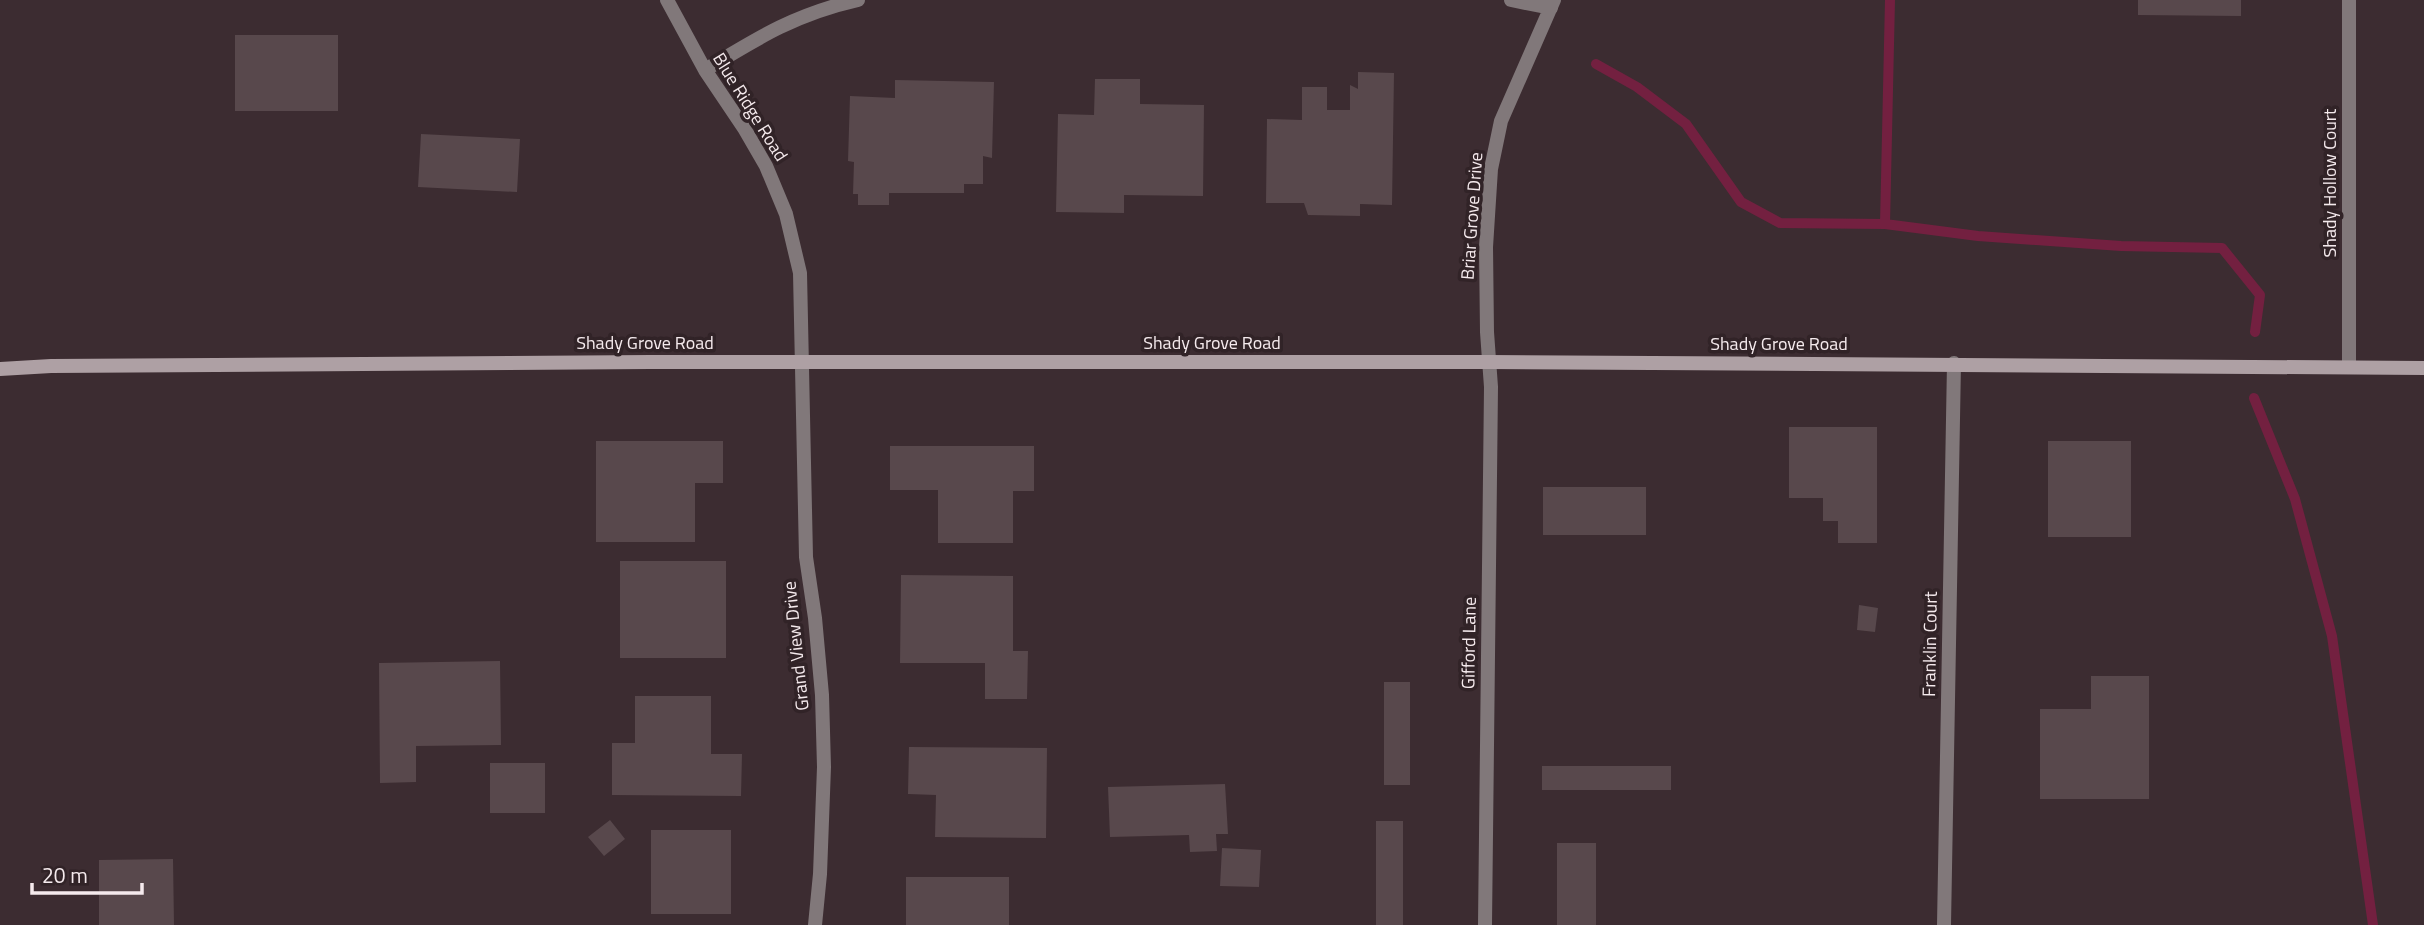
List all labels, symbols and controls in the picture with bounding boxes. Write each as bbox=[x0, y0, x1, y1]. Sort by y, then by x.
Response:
street label: Blue Ridge Road bbox=[706, 47, 795, 166]
street label: Shady Hollow Court bbox=[2316, 108, 2343, 257]
street label: Briar Grove Drive bbox=[1454, 151, 1489, 281]
street label: Shady Grove Road bbox=[576, 329, 714, 356]
street label: Shady Grove Road bbox=[1143, 329, 1281, 356]
street label: Shady Grove Road bbox=[1710, 330, 1848, 357]
street label: Grand View Drive bbox=[775, 580, 816, 712]
street label: Franklin Court bbox=[1915, 590, 1944, 697]
street label: Gifford Lane bbox=[1454, 597, 1483, 689]
scale bar bbox=[32, 852, 142, 896]
text: 20 m bbox=[42, 859, 88, 891]

